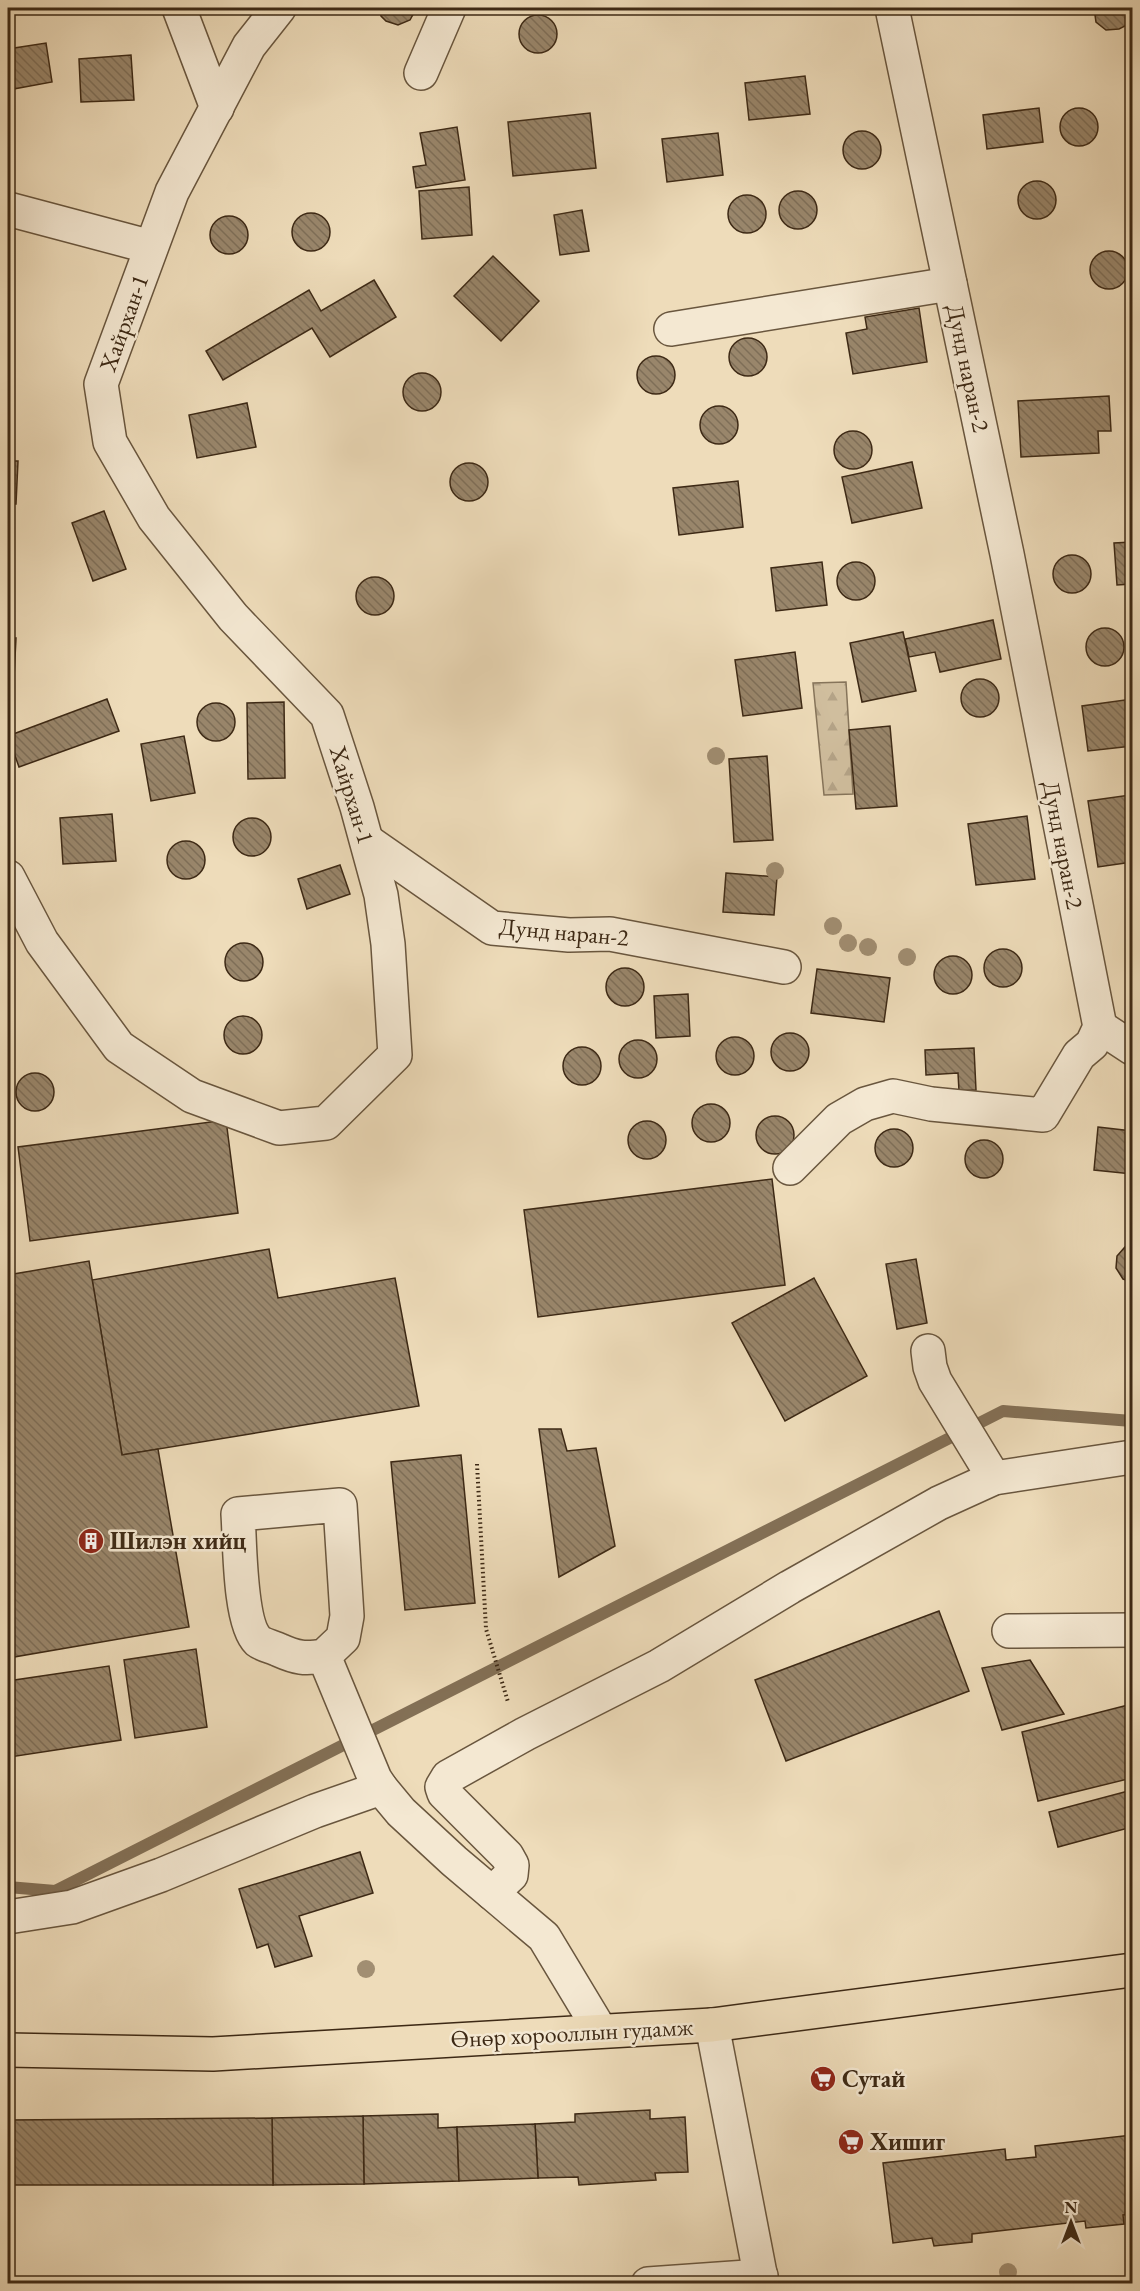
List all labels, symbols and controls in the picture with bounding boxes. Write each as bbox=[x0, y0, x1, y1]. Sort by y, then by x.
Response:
street label: Хайрхан-1 bbox=[91, 270, 155, 377]
street label: Дунд наран-2 bbox=[940, 301, 997, 435]
street label: Хайрхан-1 bbox=[323, 741, 382, 848]
street label: Дунд наран-2 bbox=[1036, 778, 1091, 912]
street label: Дунд наран-2 bbox=[498, 910, 631, 953]
place label: Шилэн хийц bbox=[110, 1525, 247, 1556]
building icon: Шилэн хийц bbox=[76, 1526, 106, 1556]
street label: Өнөр хорооллын гудамж bbox=[450, 2011, 694, 2054]
place label: Сутай bbox=[842, 2063, 905, 2095]
supermarket icon: Сутай bbox=[808, 2064, 838, 2094]
place label: Хишиг bbox=[869, 2126, 946, 2157]
supermarket icon: Хишиг bbox=[836, 2127, 866, 2157]
north arrow bbox=[1041, 2192, 1101, 2252]
text: N bbox=[1065, 2197, 1078, 2218]

